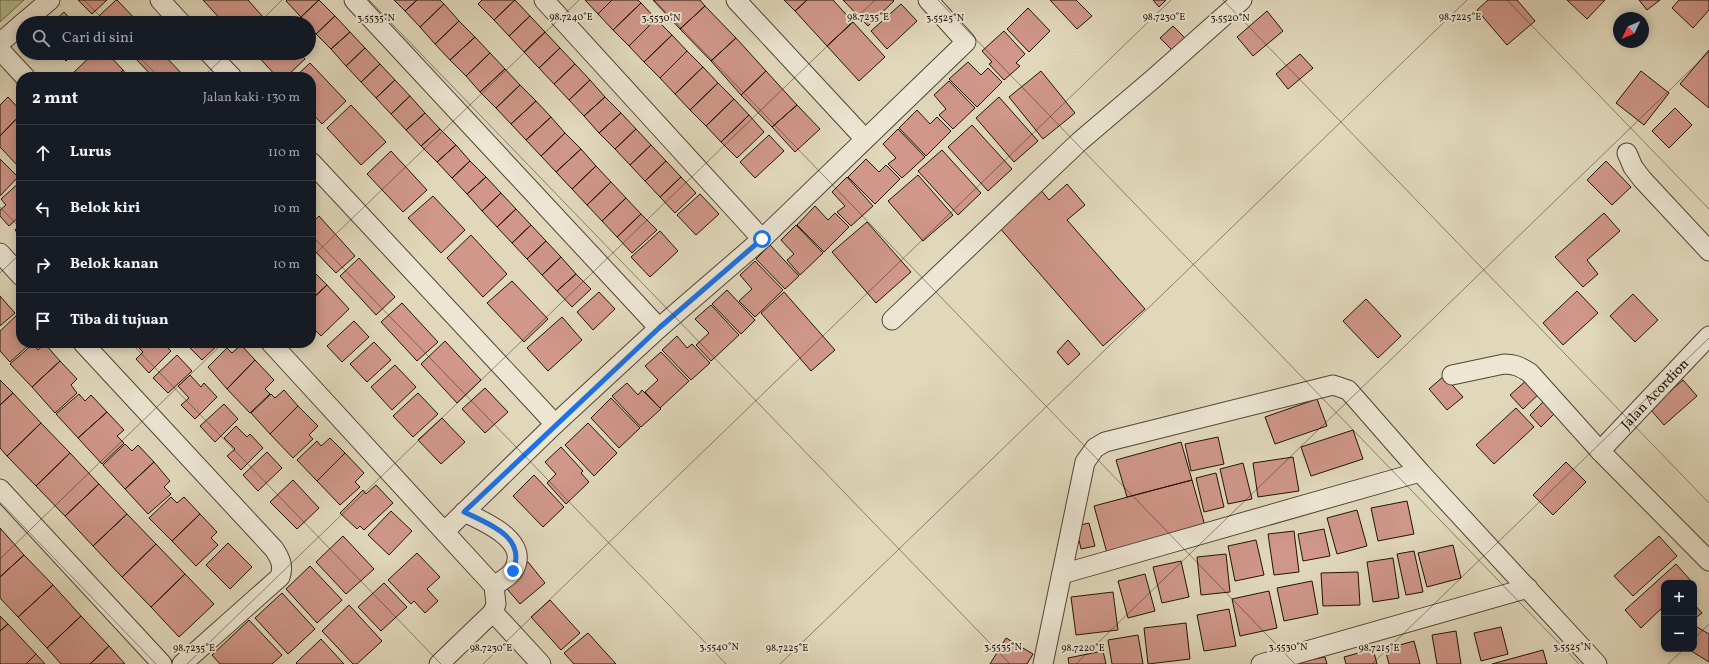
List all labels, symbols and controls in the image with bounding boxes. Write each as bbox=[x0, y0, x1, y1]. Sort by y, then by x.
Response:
text: 98.7240°E bbox=[549, 10, 593, 24]
text: 98.7235°E bbox=[847, 10, 889, 24]
text: 98.7230°E bbox=[1143, 10, 1185, 24]
text: 98.7225°E bbox=[1439, 10, 1481, 24]
text: 3.5535°N bbox=[357, 11, 396, 25]
text: 3.5530°N bbox=[642, 11, 681, 25]
text: 3.5525°N bbox=[926, 11, 965, 25]
text: 3.5520°N bbox=[1210, 11, 1250, 25]
north arrow bbox=[1613, 12, 1649, 48]
search box bbox=[16, 16, 316, 60]
icon: search bbox=[30, 27, 52, 49]
text: Cari di sini bbox=[62, 28, 133, 49]
text: 2 mnt bbox=[32, 87, 78, 110]
text: Jalan kaki · 130 m bbox=[203, 89, 300, 107]
icon: ahead bbox=[32, 142, 54, 164]
text: Lurus bbox=[70, 142, 111, 163]
text: 110 m bbox=[268, 144, 300, 162]
icon: left bbox=[32, 198, 54, 220]
text: Belok kiri bbox=[70, 198, 140, 219]
text: 10 m bbox=[273, 200, 300, 218]
route start bbox=[753, 230, 771, 248]
icon: right bbox=[32, 254, 54, 276]
text: Belok kanan bbox=[70, 254, 159, 275]
text: 10 m bbox=[273, 256, 300, 274]
icon: arrive bbox=[32, 310, 54, 332]
text: Tiba di tujuan bbox=[70, 310, 169, 331]
street label: Jalan Acordion bbox=[1617, 355, 1694, 434]
route end bbox=[504, 562, 522, 580]
map controls bbox=[1661, 580, 1697, 652]
button: + bbox=[1661, 580, 1697, 616]
button: − bbox=[1661, 616, 1697, 652]
text: 3.5540°N bbox=[699, 640, 739, 654]
text: 3.5535°N bbox=[984, 640, 1023, 654]
text: 3.5530°N bbox=[1269, 640, 1308, 654]
text: 3.5525°N bbox=[1553, 640, 1592, 654]
text: 98.7235°E bbox=[173, 641, 215, 655]
text: 98.7230°E bbox=[470, 641, 512, 655]
text: 98.7225°E bbox=[766, 641, 808, 655]
text: 98.7220°E bbox=[1061, 641, 1105, 655]
text: 98.7215°E bbox=[1359, 641, 1399, 655]

